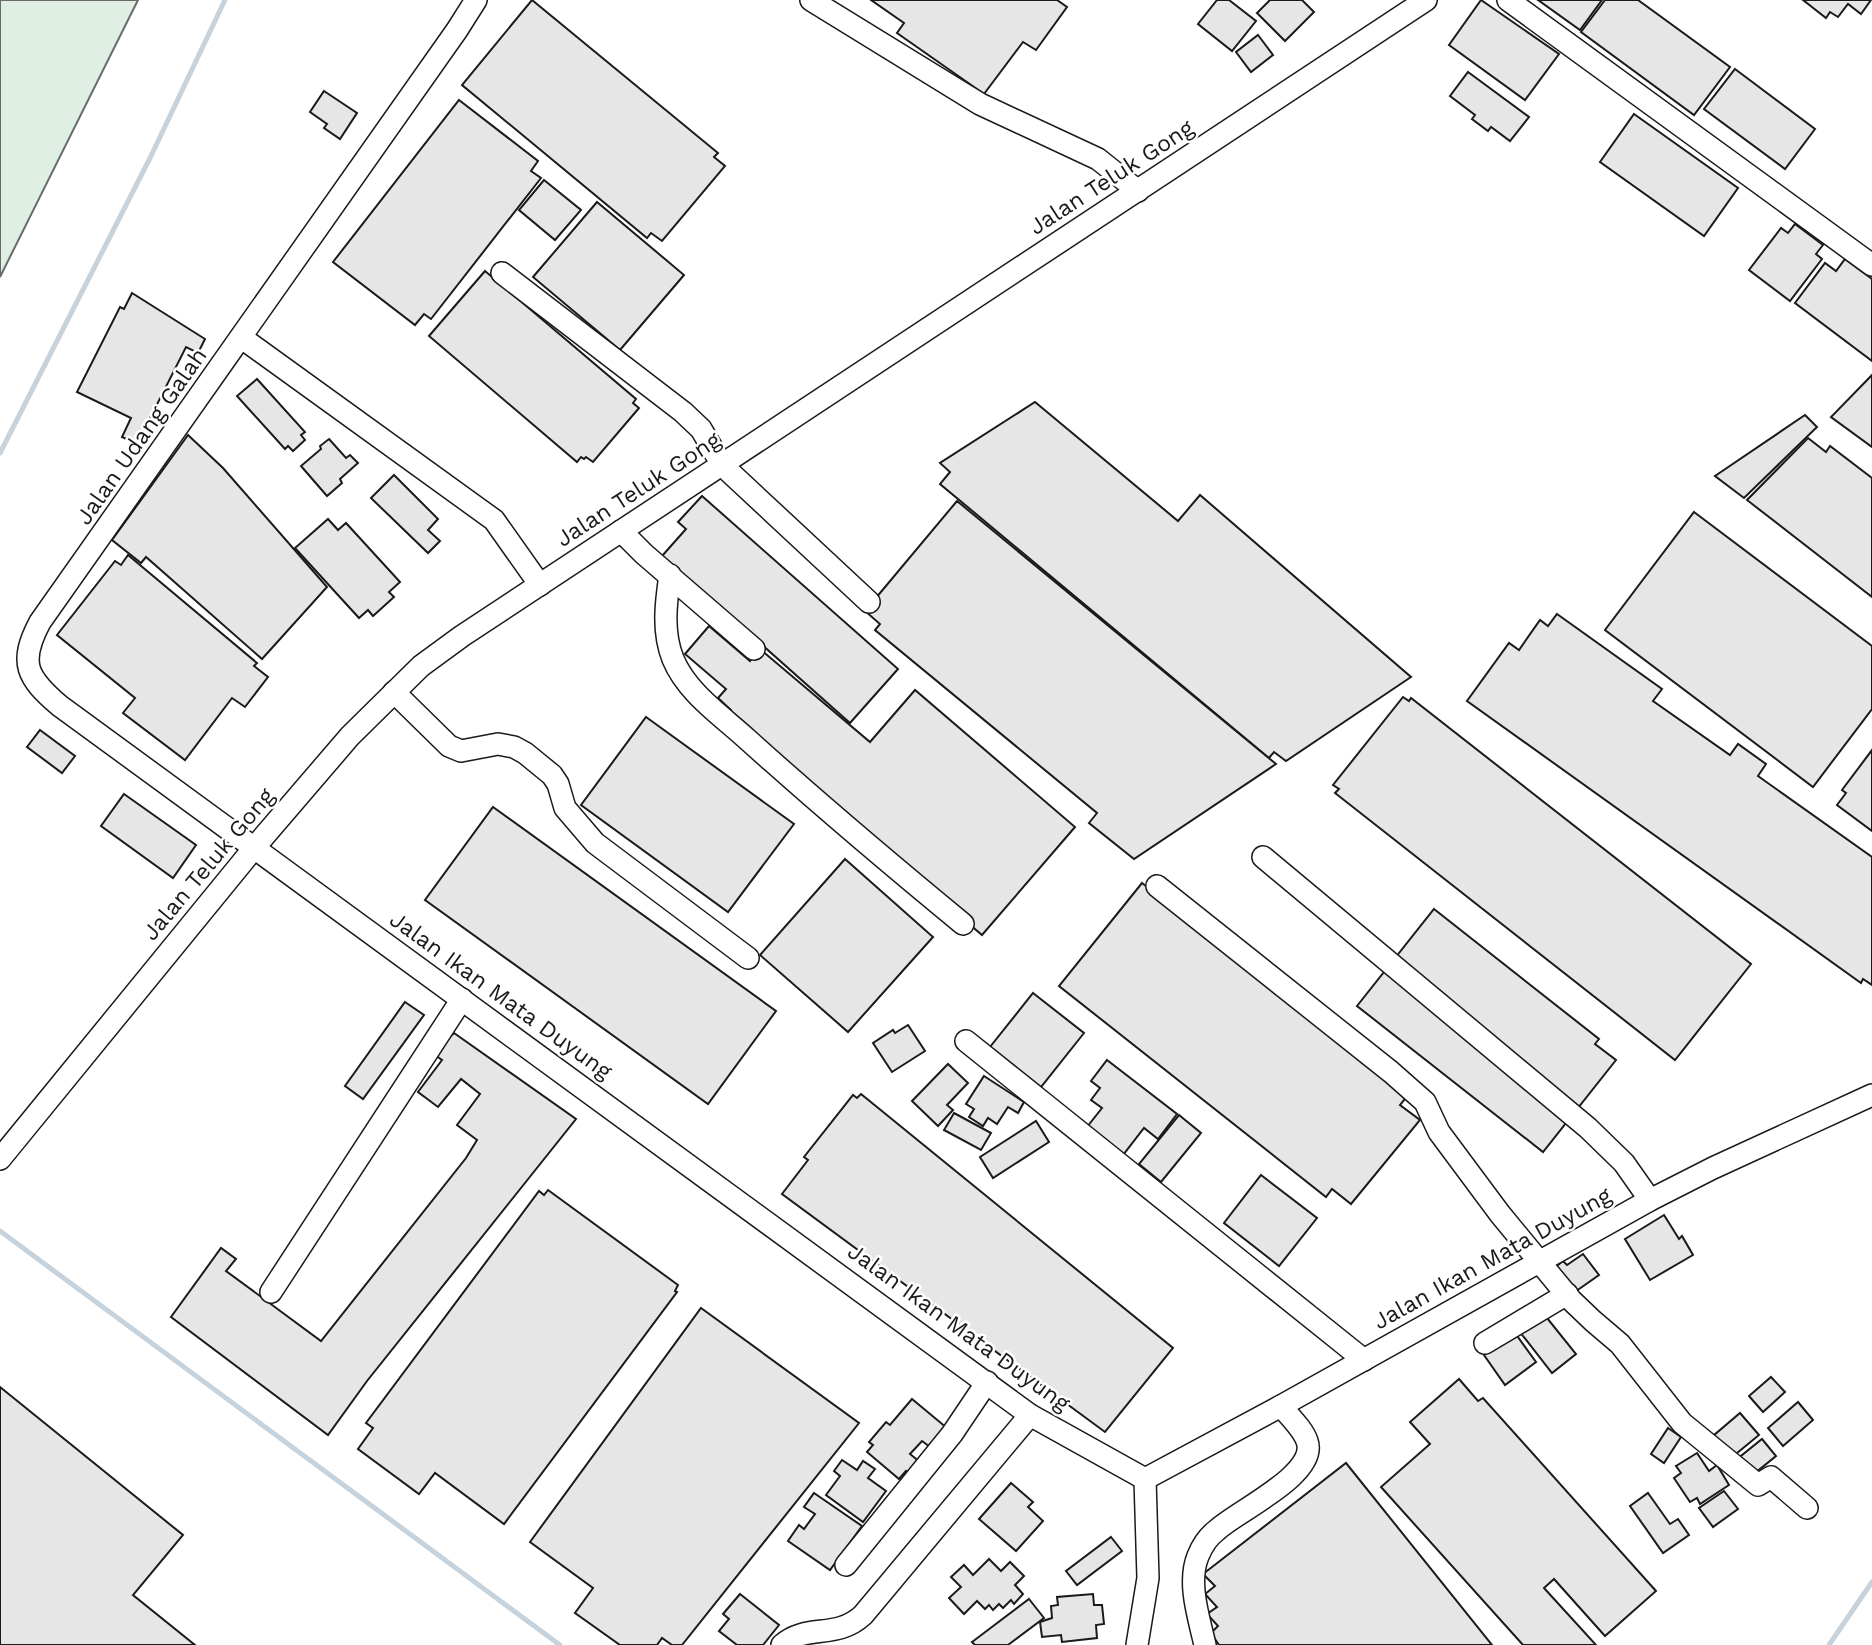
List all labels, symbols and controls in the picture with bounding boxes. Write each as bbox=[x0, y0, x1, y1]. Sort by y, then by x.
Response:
street label: Jalan Teluk Gong bbox=[1024, 114, 1199, 241]
street label: Jalan Udang Galah bbox=[70, 343, 213, 530]
street label: Jalan Teluk Gong bbox=[551, 426, 726, 553]
street label: Jalan Teluk Gong bbox=[137, 782, 280, 946]
street label: Jalan Ikan Mata Duyung bbox=[384, 906, 618, 1085]
street label: Jalan Ikan Mata Duyung bbox=[1369, 1181, 1617, 1335]
street label: Jalan Ikan Mata Duyung bbox=[842, 1238, 1076, 1417]

